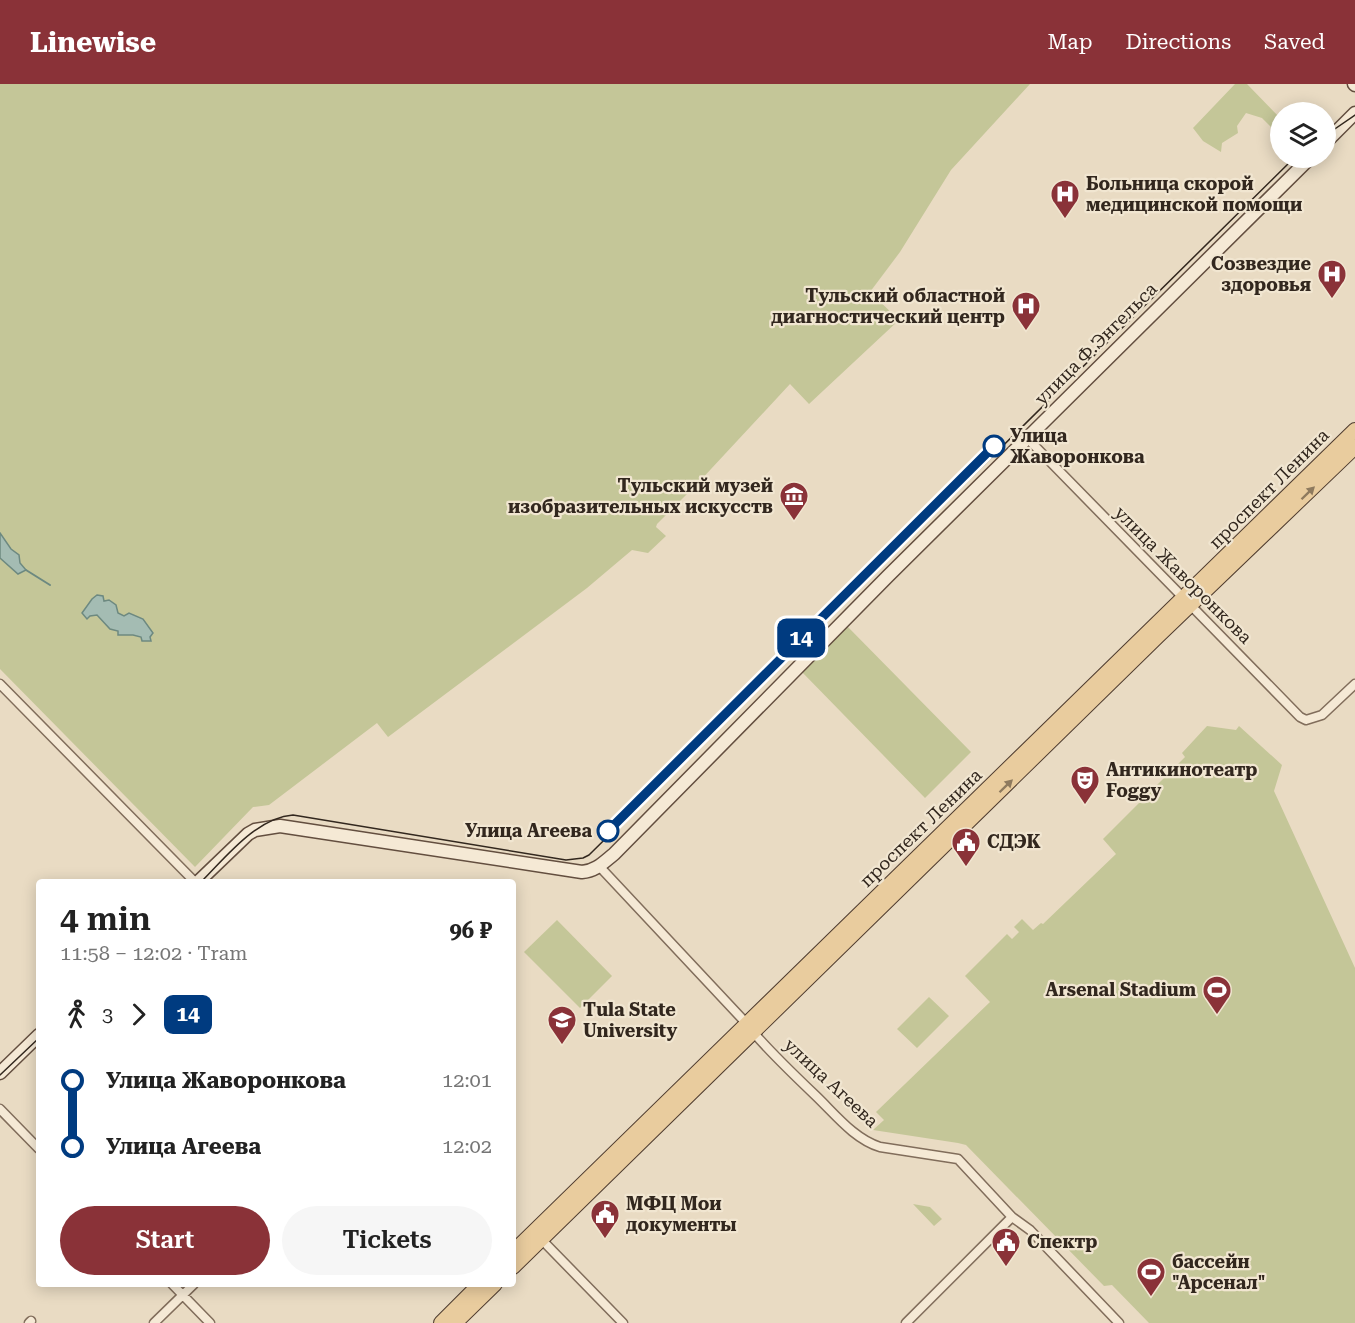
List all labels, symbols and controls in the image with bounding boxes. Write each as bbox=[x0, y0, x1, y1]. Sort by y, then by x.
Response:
text: Linewise bbox=[30, 26, 156, 59]
text: Map bbox=[1048, 30, 1092, 54]
text: Directions bbox=[1125, 30, 1231, 54]
text: Saved bbox=[1264, 30, 1325, 54]
map controls bbox=[1270, 102, 1336, 168]
button: layers bbox=[1270, 102, 1336, 168]
place label: Больница скорой медицинской помощи bbox=[1086, 173, 1303, 215]
hospital icon: Больница скорой медицинской помощи bbox=[1049, 178, 1081, 220]
place label: Созвездие здоровья bbox=[1211, 253, 1311, 295]
hospital icon: Созвездие здоровья bbox=[1316, 258, 1348, 300]
street label: улица Ф.Энгельса bbox=[1030, 278, 1161, 409]
place label: Тульский областной диагностический центр bbox=[771, 285, 1005, 327]
hospital icon: Тульский областной диагностический центр bbox=[1010, 290, 1042, 332]
street label: проспект Ленина bbox=[1204, 424, 1333, 553]
place label: Улица Жаворонкова bbox=[1010, 425, 1145, 467]
marker: Улица Жаворонкова bbox=[983, 435, 1005, 457]
place label: Тульский музей изобразительных искусств bbox=[508, 475, 773, 517]
museum icon: Тульский музей изобразительных искусств bbox=[778, 480, 810, 522]
one-way arrow bbox=[1300, 486, 1314, 500]
street label: улица Жаворонкова bbox=[1110, 502, 1257, 648]
line badge: 14 bbox=[774, 618, 828, 658]
text: 14 bbox=[789, 626, 813, 650]
place label: Антикинотеатр Foggy bbox=[1106, 759, 1257, 801]
street label: проспект Ленина bbox=[856, 764, 986, 891]
theatre icon: Антикинотеатр Foggy bbox=[1069, 764, 1101, 806]
one-way arrow bbox=[998, 779, 1012, 793]
place label: Улица Агеева bbox=[465, 820, 592, 841]
marker: Улица Агеева bbox=[597, 820, 619, 842]
public building icon: СДЭК bbox=[950, 826, 982, 868]
place label: СДЭК bbox=[987, 831, 1041, 852]
text: 4 min bbox=[60, 899, 151, 938]
text: 96 ₽ bbox=[449, 918, 492, 943]
text: 11:58 – 12:02 · Tram bbox=[60, 941, 248, 965]
sports icon: Arsenal Stadium bbox=[1201, 974, 1233, 1016]
place label: Arsenal Stadium bbox=[1045, 979, 1197, 1000]
icon: walk bbox=[60, 998, 93, 1031]
icon: forward bbox=[122, 998, 155, 1031]
place label: Tula State University bbox=[583, 999, 677, 1041]
text: 3 bbox=[102, 1002, 113, 1026]
text: 14 bbox=[176, 1002, 200, 1026]
school or university icon: Tula State University bbox=[546, 1004, 578, 1046]
street label: улица Агеева bbox=[780, 1034, 883, 1132]
text: Улица Жаворонкова bbox=[106, 1068, 346, 1093]
text: 12:01 bbox=[442, 1068, 492, 1092]
text: Улица Агеева bbox=[106, 1134, 261, 1159]
text: 12:02 bbox=[442, 1134, 492, 1158]
place label: МФЦ Мои документы bbox=[626, 1193, 737, 1235]
public building icon: МФЦ Мои документы bbox=[589, 1198, 621, 1240]
button: Start bbox=[60, 1206, 270, 1275]
button: Tickets bbox=[282, 1206, 492, 1275]
public building icon: Спектр bbox=[990, 1226, 1022, 1268]
place label: Спектр bbox=[1027, 1231, 1097, 1252]
place label: бассейн "Арсенал" bbox=[1172, 1251, 1265, 1293]
sports icon: бассейн "Арсенал" bbox=[1135, 1256, 1167, 1298]

